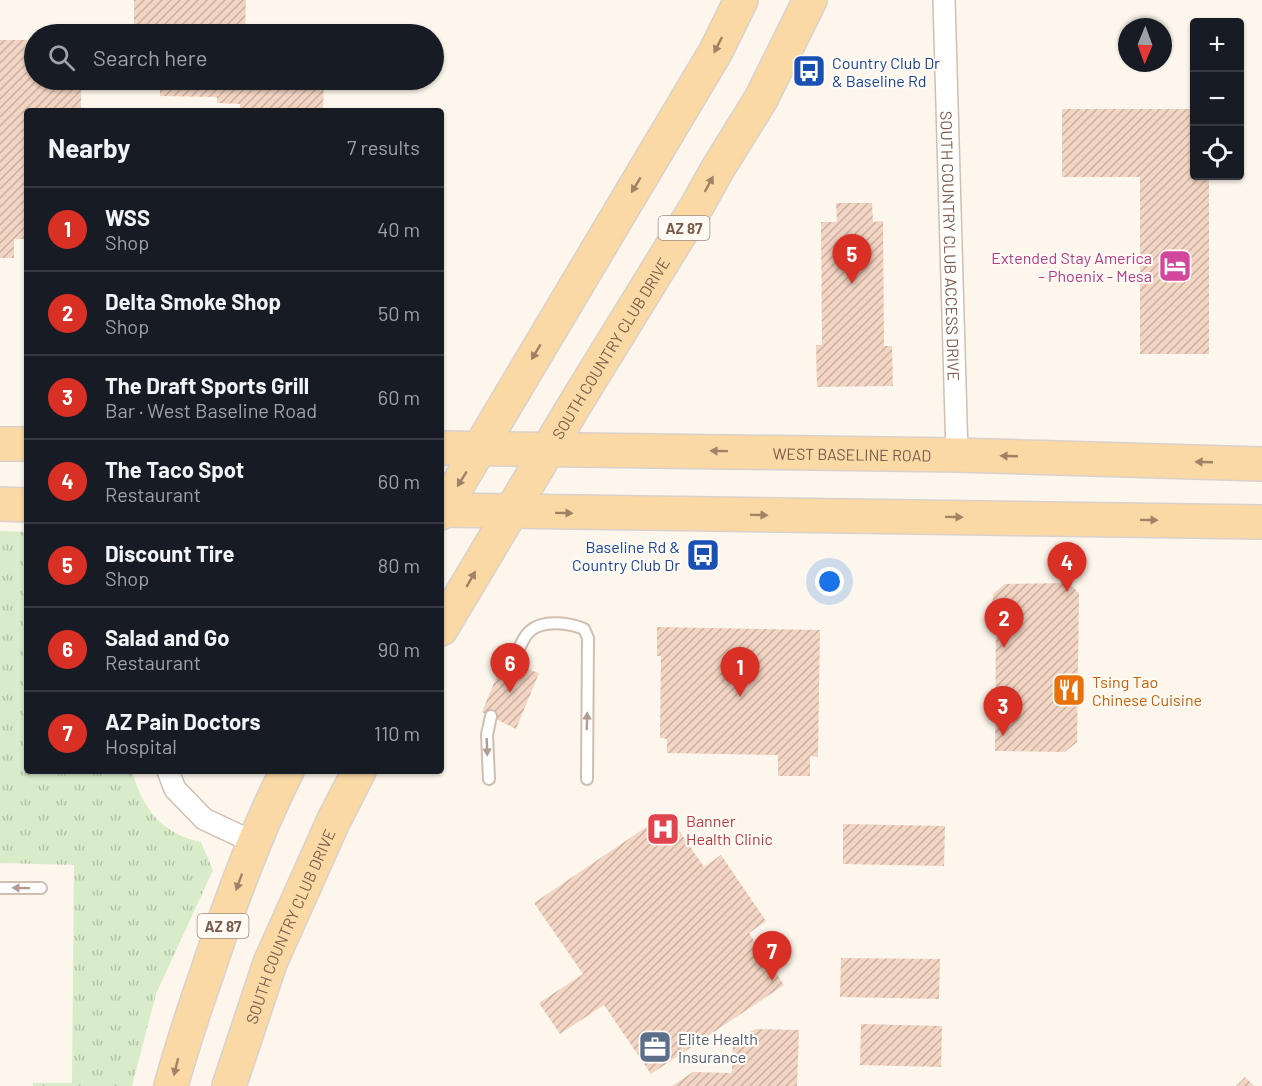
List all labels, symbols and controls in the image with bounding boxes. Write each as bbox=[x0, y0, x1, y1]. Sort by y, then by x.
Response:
north arrow bbox=[1118, 18, 1172, 72]
map controls bbox=[1190, 18, 1244, 180]
button: + bbox=[1190, 18, 1244, 72]
search box bbox=[24, 24, 444, 90]
one-way arrow bbox=[714, 37, 723, 54]
icon: search bbox=[45, 41, 78, 74]
text: Search here bbox=[93, 44, 207, 70]
bus stop icon: Country Club Dr & Baseline Rd bbox=[791, 53, 827, 89]
place label: Country Club Dr & Baseline Rd bbox=[832, 53, 940, 90]
button: − bbox=[1190, 72, 1244, 126]
street label: SOUTH COUNTRY CLUB ACCESS DRIVE bbox=[938, 111, 964, 381]
button: locate bbox=[1190, 126, 1244, 180]
text: Nearby bbox=[48, 132, 130, 163]
text: 7 results bbox=[347, 135, 420, 159]
one-way arrow bbox=[704, 175, 714, 192]
one-way arrow bbox=[631, 177, 641, 194]
text: WSS bbox=[105, 204, 150, 230]
road number: AZ 87 bbox=[658, 216, 710, 240]
text: 1 bbox=[64, 217, 71, 241]
text: 40 m bbox=[377, 217, 420, 241]
text: Shop bbox=[105, 230, 149, 254]
pin: 5 bbox=[832, 234, 872, 284]
place label: Extended Stay America - Phoenix - Mesa bbox=[991, 248, 1152, 285]
hotel icon: Extended Stay America - Phoenix - Mesa bbox=[1157, 248, 1193, 284]
street label: SOUTH COUNTRY CLUB DRIVE bbox=[547, 254, 673, 442]
text: Delta Smoke Shop bbox=[105, 288, 281, 314]
text: 2 bbox=[62, 301, 73, 325]
text: 50 m bbox=[378, 301, 420, 325]
text: Shop bbox=[105, 314, 149, 338]
one-way arrow bbox=[531, 344, 542, 360]
text: The Draft Sports Grill bbox=[105, 372, 309, 398]
text: 3 bbox=[62, 385, 73, 409]
text: 60 m bbox=[378, 385, 420, 409]
text: Bar · West Baseline Road bbox=[105, 398, 317, 422]
street label: WEST BASELINE ROAD bbox=[772, 443, 931, 464]
one-way arrow bbox=[709, 446, 728, 456]
one-way arrow bbox=[999, 452, 1018, 461]
text: The Taco Spot bbox=[105, 456, 244, 482]
one-way arrow bbox=[1194, 457, 1213, 467]
text: 4 bbox=[61, 469, 74, 493]
text: 60 m bbox=[378, 469, 420, 493]
one-way arrow bbox=[457, 471, 468, 487]
text: Restaurant bbox=[105, 482, 201, 506]
one-way arrow bbox=[555, 508, 574, 517]
one-way arrow bbox=[750, 510, 769, 520]
one-way arrow bbox=[945, 512, 964, 522]
one-way arrow bbox=[1140, 515, 1159, 525]
place label: Baseline Rd & Country Club Dr bbox=[572, 537, 680, 574]
bus stop icon: Baseline Rd & Country Club Dr bbox=[685, 537, 721, 573]
text: Discount Tire bbox=[105, 540, 234, 566]
pin: 4 bbox=[1048, 542, 1086, 592]
text: 5 bbox=[62, 553, 73, 577]
text: 80 m bbox=[378, 553, 420, 577]
text: Shop bbox=[105, 566, 149, 590]
your location bbox=[815, 567, 844, 596]
one-way arrow bbox=[465, 570, 475, 587]
pin: 2 bbox=[984, 598, 1024, 648]
text: Salad and Go bbox=[105, 624, 230, 650]
text: 6 bbox=[62, 637, 73, 661]
text: 90 m bbox=[378, 637, 420, 661]
pin: 6 bbox=[490, 644, 530, 693]
pin: 1 bbox=[720, 648, 760, 697]
text: Restaurant bbox=[105, 650, 201, 674]
restaurant icon: Tsing Tao Chinese Cuisine bbox=[1051, 672, 1087, 708]
place label: Tsing Tao Chinese Cuisine bbox=[1092, 672, 1202, 709]
pin: 3 bbox=[984, 686, 1022, 736]
text: AZ Pain Doctors bbox=[105, 708, 261, 734]
one-way arrow bbox=[583, 711, 592, 730]
text: 7 bbox=[63, 721, 72, 745]
text: 110 m bbox=[374, 721, 420, 745]
text: Hospital bbox=[105, 734, 177, 758]
one-way arrow bbox=[483, 737, 492, 756]
hospital icon: Banner Health Clinic bbox=[645, 811, 681, 847]
place label: Banner Health Clinic bbox=[686, 811, 773, 848]
street label: SOUTH COUNTRY CLUB DRIVE bbox=[241, 826, 338, 1026]
one-way arrow bbox=[233, 873, 243, 891]
one-way arrow bbox=[11, 883, 30, 893]
road number: AZ 87 bbox=[198, 914, 248, 938]
pin: 7 bbox=[752, 932, 792, 981]
office icon: Elite Health Insurance bbox=[637, 1029, 673, 1065]
place label: Elite Health Insurance bbox=[678, 1029, 758, 1066]
one-way arrow bbox=[171, 1058, 181, 1076]

